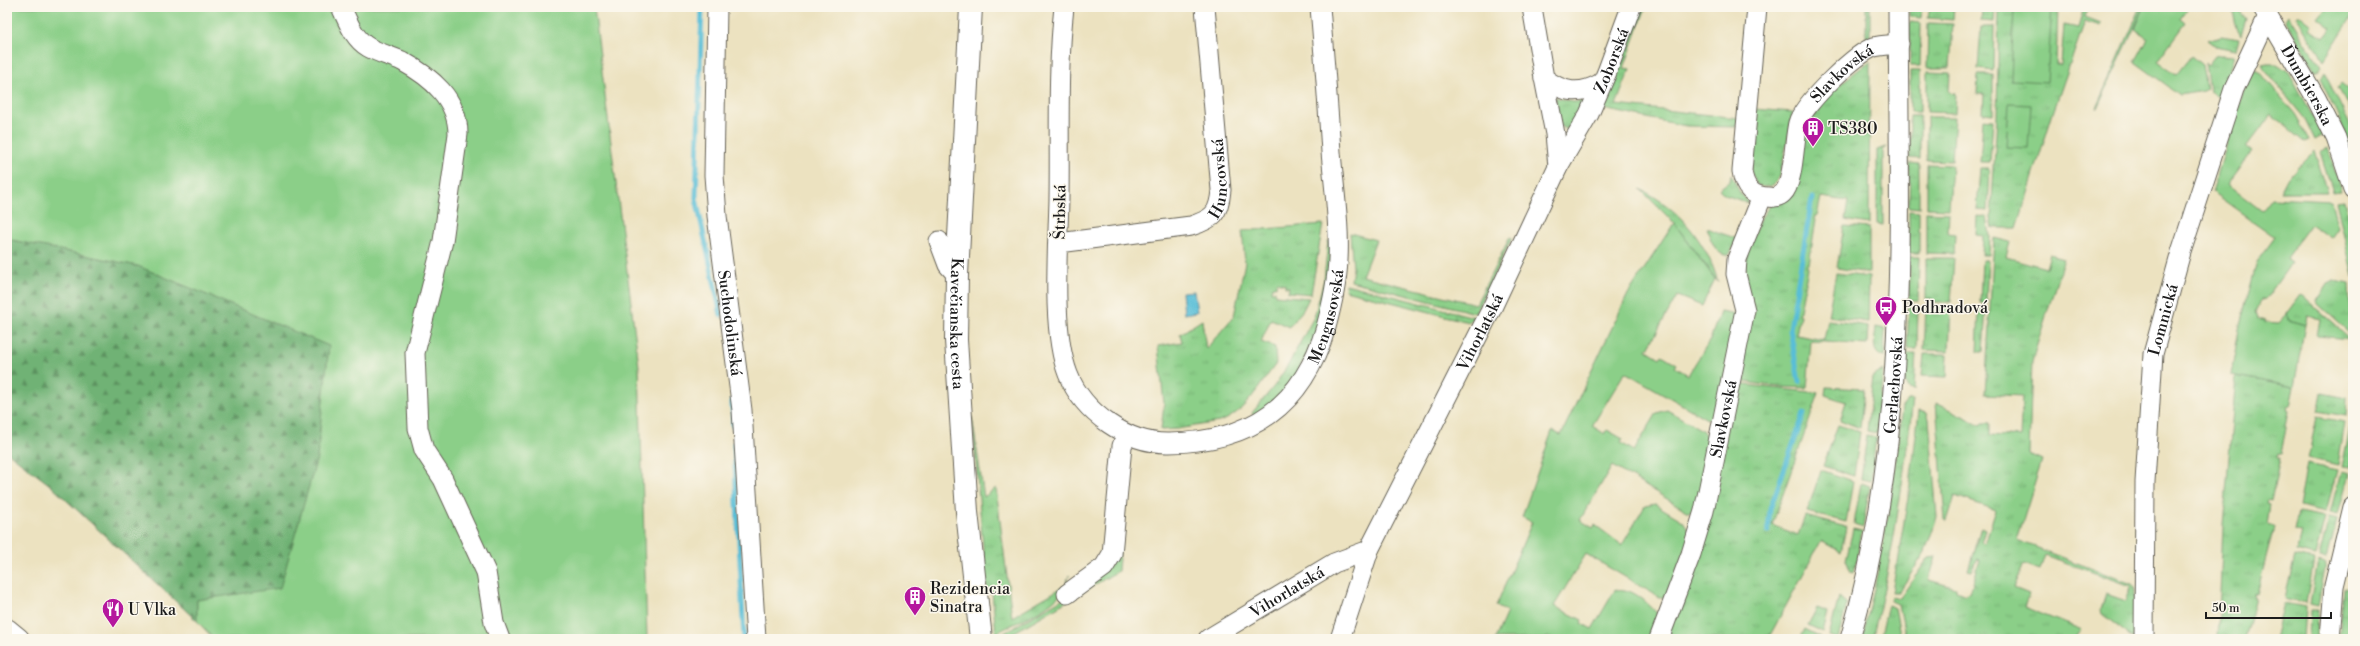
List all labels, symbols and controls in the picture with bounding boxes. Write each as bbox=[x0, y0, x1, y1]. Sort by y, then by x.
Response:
street label: Zoborská bbox=[1590, 25, 1634, 97]
street label: Slavkovská bbox=[1806, 40, 1878, 107]
street label: Ďumbierska bbox=[2276, 41, 2337, 130]
building icon: TS380 bbox=[1800, 115, 1826, 148]
place label: TS380 bbox=[1828, 119, 1878, 139]
street label: Huncovská bbox=[1205, 137, 1232, 223]
street label: Štrbská bbox=[1048, 184, 1070, 240]
street label: Kavečianska cesta bbox=[945, 257, 968, 391]
street label: Mengusovská bbox=[1304, 268, 1348, 367]
street label: Suchodolinská bbox=[713, 269, 747, 378]
street label: Lomnická bbox=[2144, 281, 2183, 358]
street label: Vihorlatská bbox=[1452, 290, 1508, 375]
bus stop icon: Podhradová bbox=[1873, 294, 1899, 327]
place label: Podhradová bbox=[1902, 298, 1989, 318]
street label: Gerlachovská bbox=[1880, 335, 1907, 435]
street label: Slavkovská bbox=[1706, 377, 1742, 459]
street label: Vihorlatská bbox=[1246, 562, 1329, 623]
place label: Rezidencia Sinatra bbox=[930, 579, 1011, 617]
building icon: Rezidencia Sinatra bbox=[902, 584, 928, 617]
scale bar bbox=[2206, 594, 2331, 620]
restaurant icon: U Vlka bbox=[100, 596, 126, 629]
place label: U Vlka bbox=[128, 600, 177, 620]
text: 50 m bbox=[2212, 601, 2240, 616]

